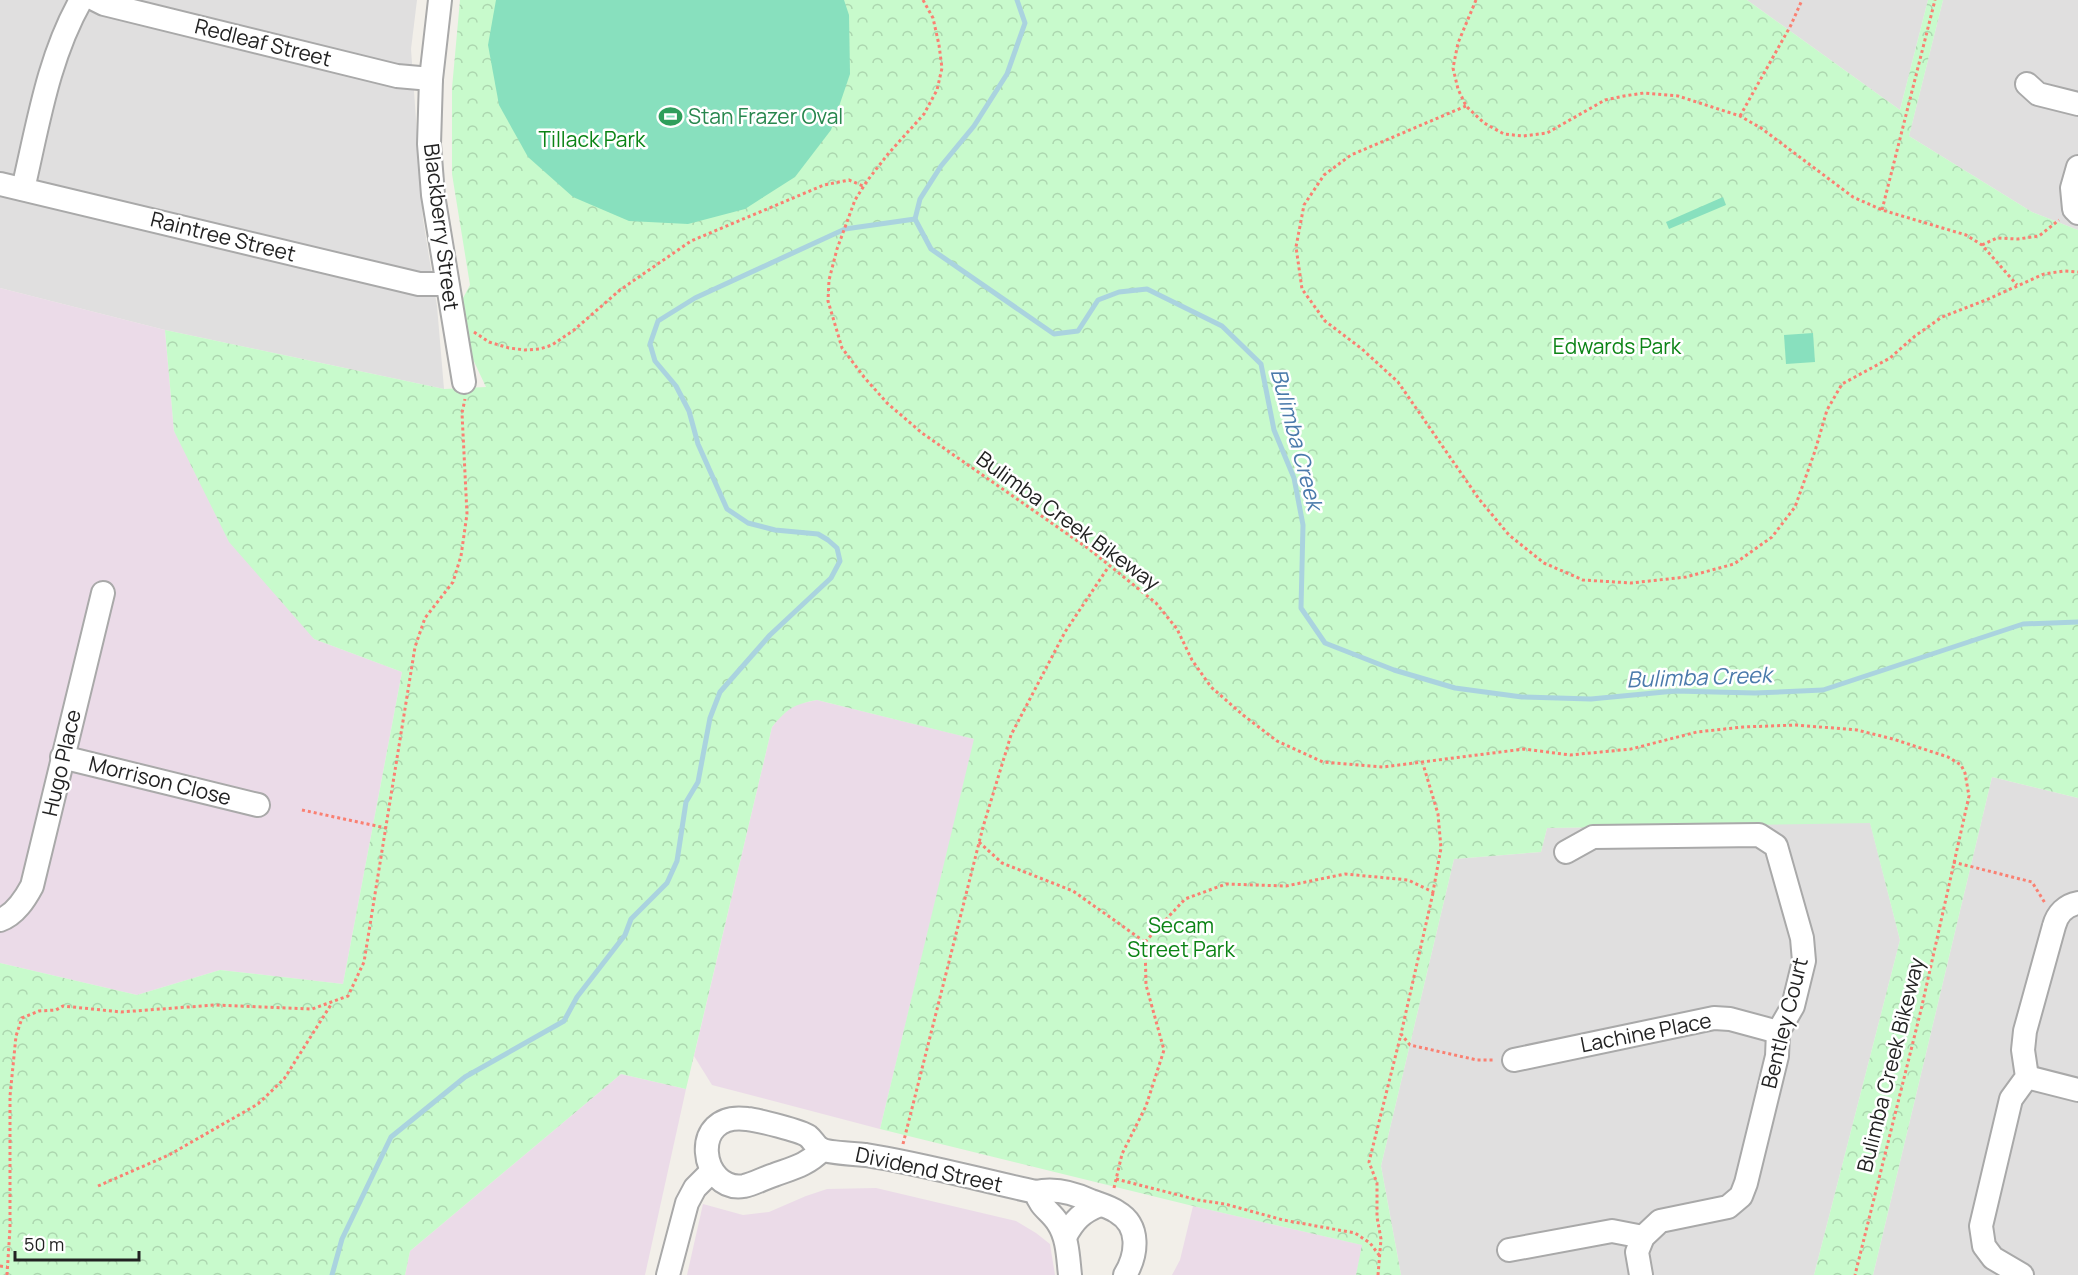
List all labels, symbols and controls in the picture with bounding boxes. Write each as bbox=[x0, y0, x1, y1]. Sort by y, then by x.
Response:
street label: Redleaf Street bbox=[192, 12, 335, 73]
place label: Stan Frazer Oval bbox=[688, 102, 843, 130]
sports icon: Stan Frazer Oval bbox=[657, 104, 683, 130]
park label: Tillack Park bbox=[539, 125, 646, 153]
street label: Blackberry Street bbox=[418, 142, 466, 312]
street label: Raintree Street bbox=[148, 204, 299, 268]
park label: Edwards Park bbox=[1553, 332, 1682, 360]
water label: Bulimba Creek bbox=[1264, 365, 1331, 516]
street label: Bulimba Creek Bikeway bbox=[971, 444, 1166, 596]
water label: Bulimba Creek bbox=[1626, 659, 1775, 695]
street label: Hugo Place bbox=[35, 707, 87, 819]
street label: Morrison Close bbox=[86, 749, 234, 811]
park label: Secam Street Park bbox=[1127, 911, 1235, 963]
street label: Bentley Court bbox=[1754, 954, 1814, 1091]
street label: Bulimba Creek Bikeway bbox=[1850, 955, 1930, 1175]
street label: Lachine Place bbox=[1578, 1006, 1714, 1058]
street label: Dividend Street bbox=[853, 1140, 1005, 1198]
scale bar bbox=[15, 1224, 140, 1262]
text: 50 m bbox=[24, 1232, 64, 1256]

